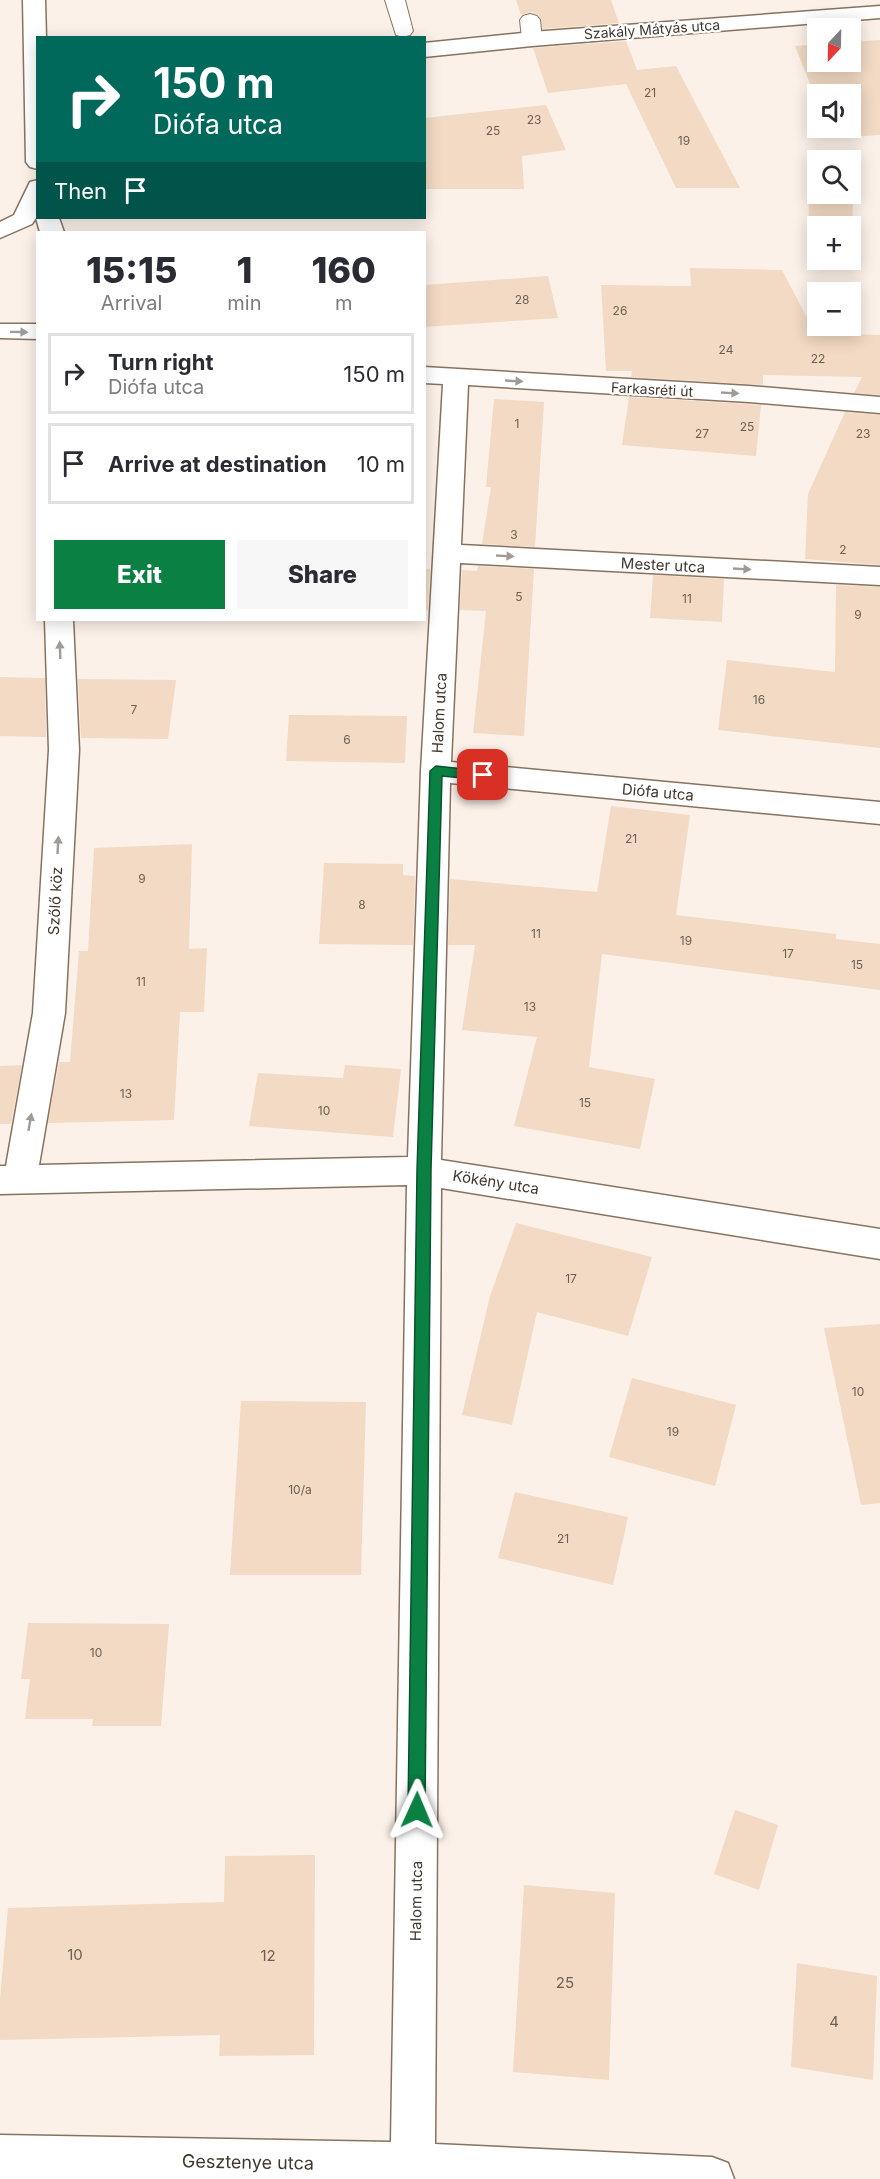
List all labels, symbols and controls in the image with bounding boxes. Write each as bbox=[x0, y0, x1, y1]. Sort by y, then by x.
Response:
street label: Szakály Mátyás utca bbox=[583, 16, 721, 42]
north arrow bbox=[807, 18, 861, 72]
map controls bbox=[807, 18, 861, 336]
text: 150 m bbox=[153, 57, 275, 108]
icon: right bbox=[54, 60, 132, 138]
button: sound bbox=[807, 84, 861, 138]
house number: 21 bbox=[644, 85, 656, 100]
text: Diófa utca bbox=[153, 108, 283, 141]
house number: 23 bbox=[527, 112, 541, 127]
house number: 25 bbox=[486, 123, 500, 138]
house number: 19 bbox=[678, 133, 690, 148]
button: search bbox=[807, 150, 861, 204]
icon: arrive bbox=[119, 174, 152, 207]
text: Then bbox=[54, 178, 107, 204]
button: + bbox=[807, 216, 861, 270]
text: 15:15 bbox=[86, 248, 177, 292]
text: 1 bbox=[236, 248, 252, 292]
text: 160 bbox=[311, 248, 376, 292]
button: − bbox=[807, 282, 861, 336]
text: Arrival bbox=[101, 291, 162, 315]
text: min bbox=[227, 291, 261, 315]
text: m bbox=[335, 291, 352, 315]
house number: 28 bbox=[515, 292, 529, 307]
house number: 26 bbox=[613, 303, 627, 318]
one-way arrow bbox=[9, 327, 28, 337]
house number: 24 bbox=[719, 342, 734, 357]
text: Turn right bbox=[108, 349, 214, 375]
house number: 22 bbox=[811, 351, 825, 366]
icon: right bbox=[57, 357, 90, 390]
text: 150 m bbox=[343, 361, 405, 387]
text: Diófa utca bbox=[108, 375, 204, 399]
one-way arrow bbox=[505, 376, 524, 385]
street label: Farkasréti út bbox=[611, 378, 694, 400]
one-way arrow bbox=[721, 388, 740, 398]
house number: 1 bbox=[515, 416, 519, 431]
house number: 25 bbox=[740, 419, 754, 434]
house number: 27 bbox=[695, 426, 709, 441]
house number: 23 bbox=[856, 426, 870, 441]
icon: arrive bbox=[57, 447, 90, 480]
text: Arrive at destination bbox=[108, 451, 327, 477]
text: 10 m bbox=[357, 451, 405, 477]
house number: 3 bbox=[510, 527, 518, 542]
button: Exit bbox=[54, 540, 225, 609]
button: Share bbox=[237, 540, 408, 609]
house number: 2 bbox=[839, 542, 847, 557]
one-way arrow bbox=[495, 552, 514, 561]
street label: Mester utca bbox=[620, 553, 706, 577]
one-way arrow bbox=[732, 564, 751, 573]
house number: 5 bbox=[515, 589, 523, 604]
house number: 11 bbox=[682, 591, 692, 606]
house number: 9 bbox=[854, 607, 862, 622]
one-way arrow bbox=[55, 641, 65, 660]
street label: Halom utca bbox=[427, 672, 451, 754]
house number: 16 bbox=[753, 692, 765, 707]
house number: 7 bbox=[131, 702, 138, 717]
house number: 6 bbox=[343, 732, 351, 747]
pin bbox=[457, 749, 508, 800]
icon: arrive bbox=[466, 758, 499, 791]
street label: Diófa utca bbox=[621, 779, 695, 805]
house number: 21 bbox=[625, 831, 637, 846]
one-way arrow bbox=[54, 836, 63, 855]
street label: Szőlő köz bbox=[44, 866, 66, 936]
house number: 9 bbox=[138, 871, 146, 886]
house number: 8 bbox=[358, 897, 366, 912]
house number: 11 bbox=[531, 926, 541, 941]
house number: 19 bbox=[680, 933, 692, 948]
house number: 17 bbox=[782, 946, 794, 961]
house number: 15 bbox=[851, 957, 863, 972]
house number: 11 bbox=[136, 974, 146, 989]
house number: 13 bbox=[524, 999, 536, 1014]
house number: 13 bbox=[120, 1086, 132, 1101]
house number: 15 bbox=[579, 1095, 591, 1110]
house number: 10 bbox=[318, 1103, 330, 1118]
one-way arrow bbox=[26, 1113, 35, 1132]
street label: Kökény utca bbox=[451, 1166, 541, 1198]
house number: 17 bbox=[565, 1271, 577, 1286]
house number: 10 bbox=[852, 1384, 864, 1399]
house number: 19 bbox=[667, 1424, 679, 1439]
house number: 10/a bbox=[288, 1482, 312, 1497]
house number: 21 bbox=[557, 1531, 569, 1546]
house number: 10 bbox=[90, 1645, 102, 1660]
position arrow bbox=[385, 1778, 449, 1842]
street label: Halom utca bbox=[406, 1861, 426, 1941]
house number: 10 bbox=[67, 1945, 83, 1964]
house number: 12 bbox=[260, 1946, 276, 1965]
house number: 25 bbox=[556, 1973, 574, 1992]
house number: 4 bbox=[829, 2012, 839, 2031]
street label: Gesztenye utca bbox=[182, 2150, 314, 2174]

